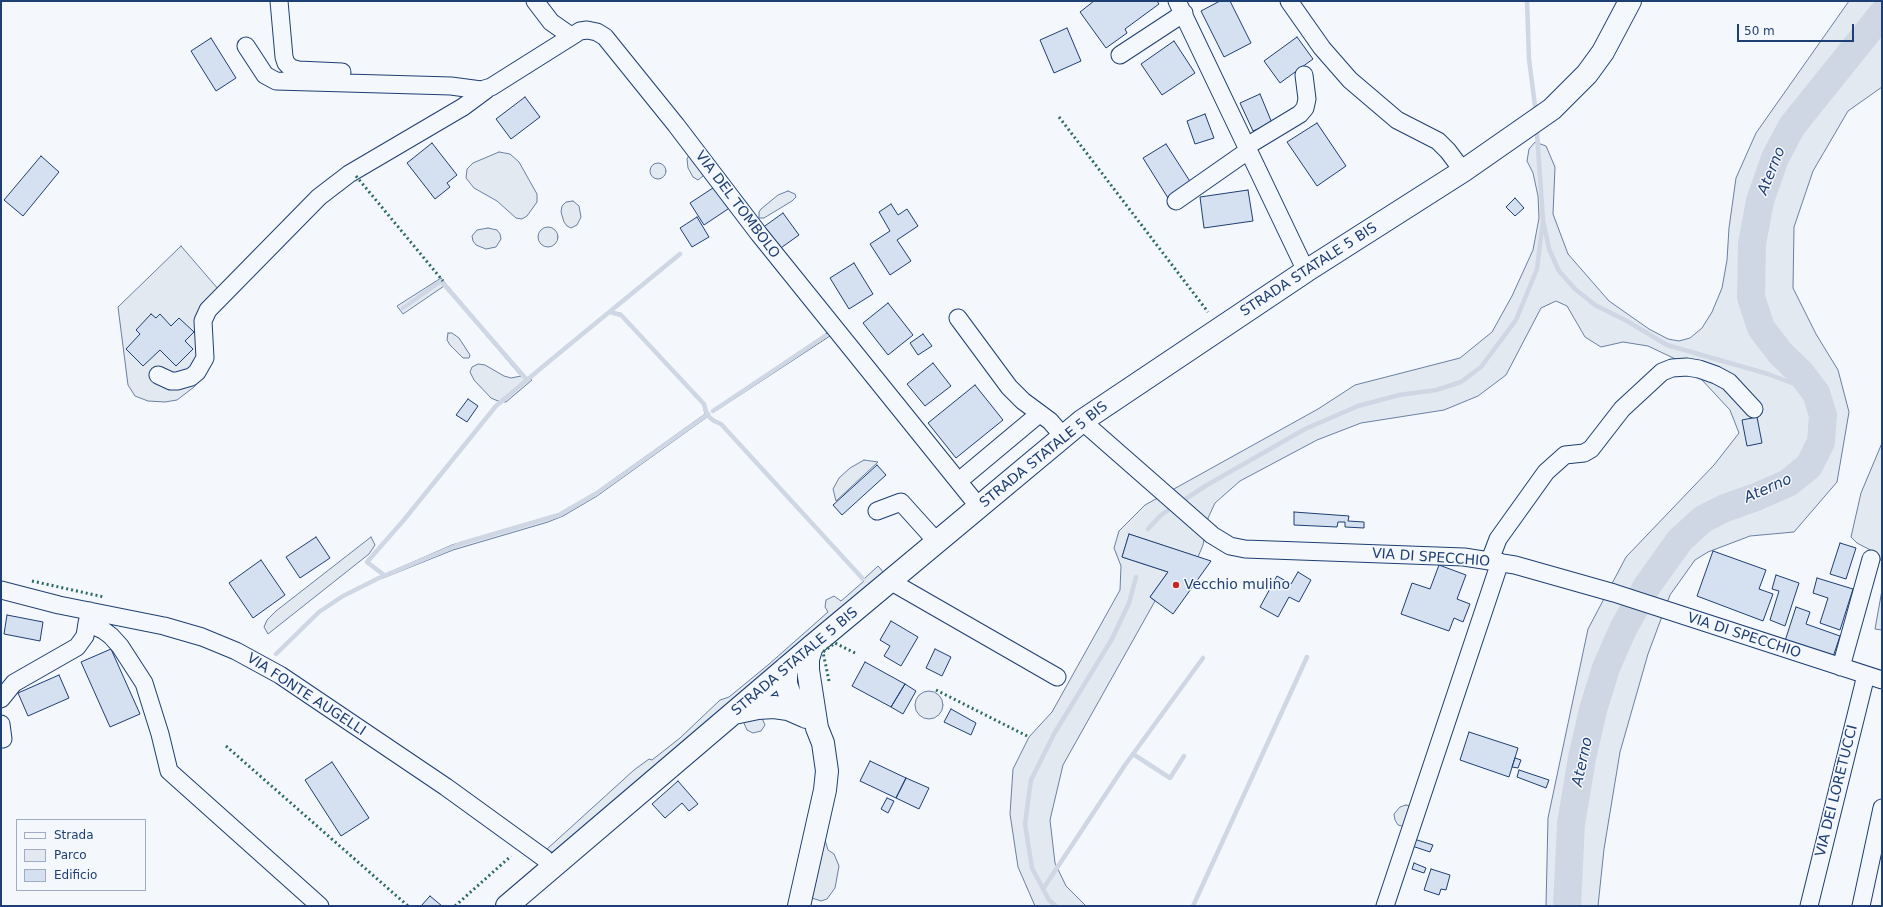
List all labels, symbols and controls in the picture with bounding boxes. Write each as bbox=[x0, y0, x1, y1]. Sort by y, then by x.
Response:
scale bar bbox=[1739, 16, 1856, 42]
text: 50 m bbox=[1744, 24, 1775, 38]
water label: Aterno bbox=[1754, 144, 1790, 198]
street label: VIA DEL TOMBOLO bbox=[691, 148, 783, 262]
street label: STRADA STATALE 5 BIS bbox=[1237, 219, 1381, 321]
street label: STRADA STATALE 5 BIS bbox=[977, 398, 1111, 512]
water label: Aterno bbox=[1741, 471, 1795, 507]
street label: VIA DI SPECCHIO bbox=[1371, 545, 1491, 571]
place label: Vecchio mulino bbox=[1184, 577, 1290, 593]
marker: Vecchio mulino bbox=[1171, 580, 1181, 590]
street label: STRADA STATALE 5 BIS bbox=[728, 604, 862, 720]
street label: VIA DI SPECCHIO bbox=[1685, 610, 1803, 662]
street label: VIA FONTE AUGELLI bbox=[243, 650, 369, 740]
street label: VIA DEI LORETUCCI bbox=[1812, 723, 1862, 859]
water label: Aterno bbox=[1569, 736, 1597, 788]
legend bbox=[16, 819, 146, 891]
text: Strada bbox=[54, 828, 94, 842]
text: Parco bbox=[54, 848, 87, 862]
text: Edificio bbox=[54, 868, 97, 882]

